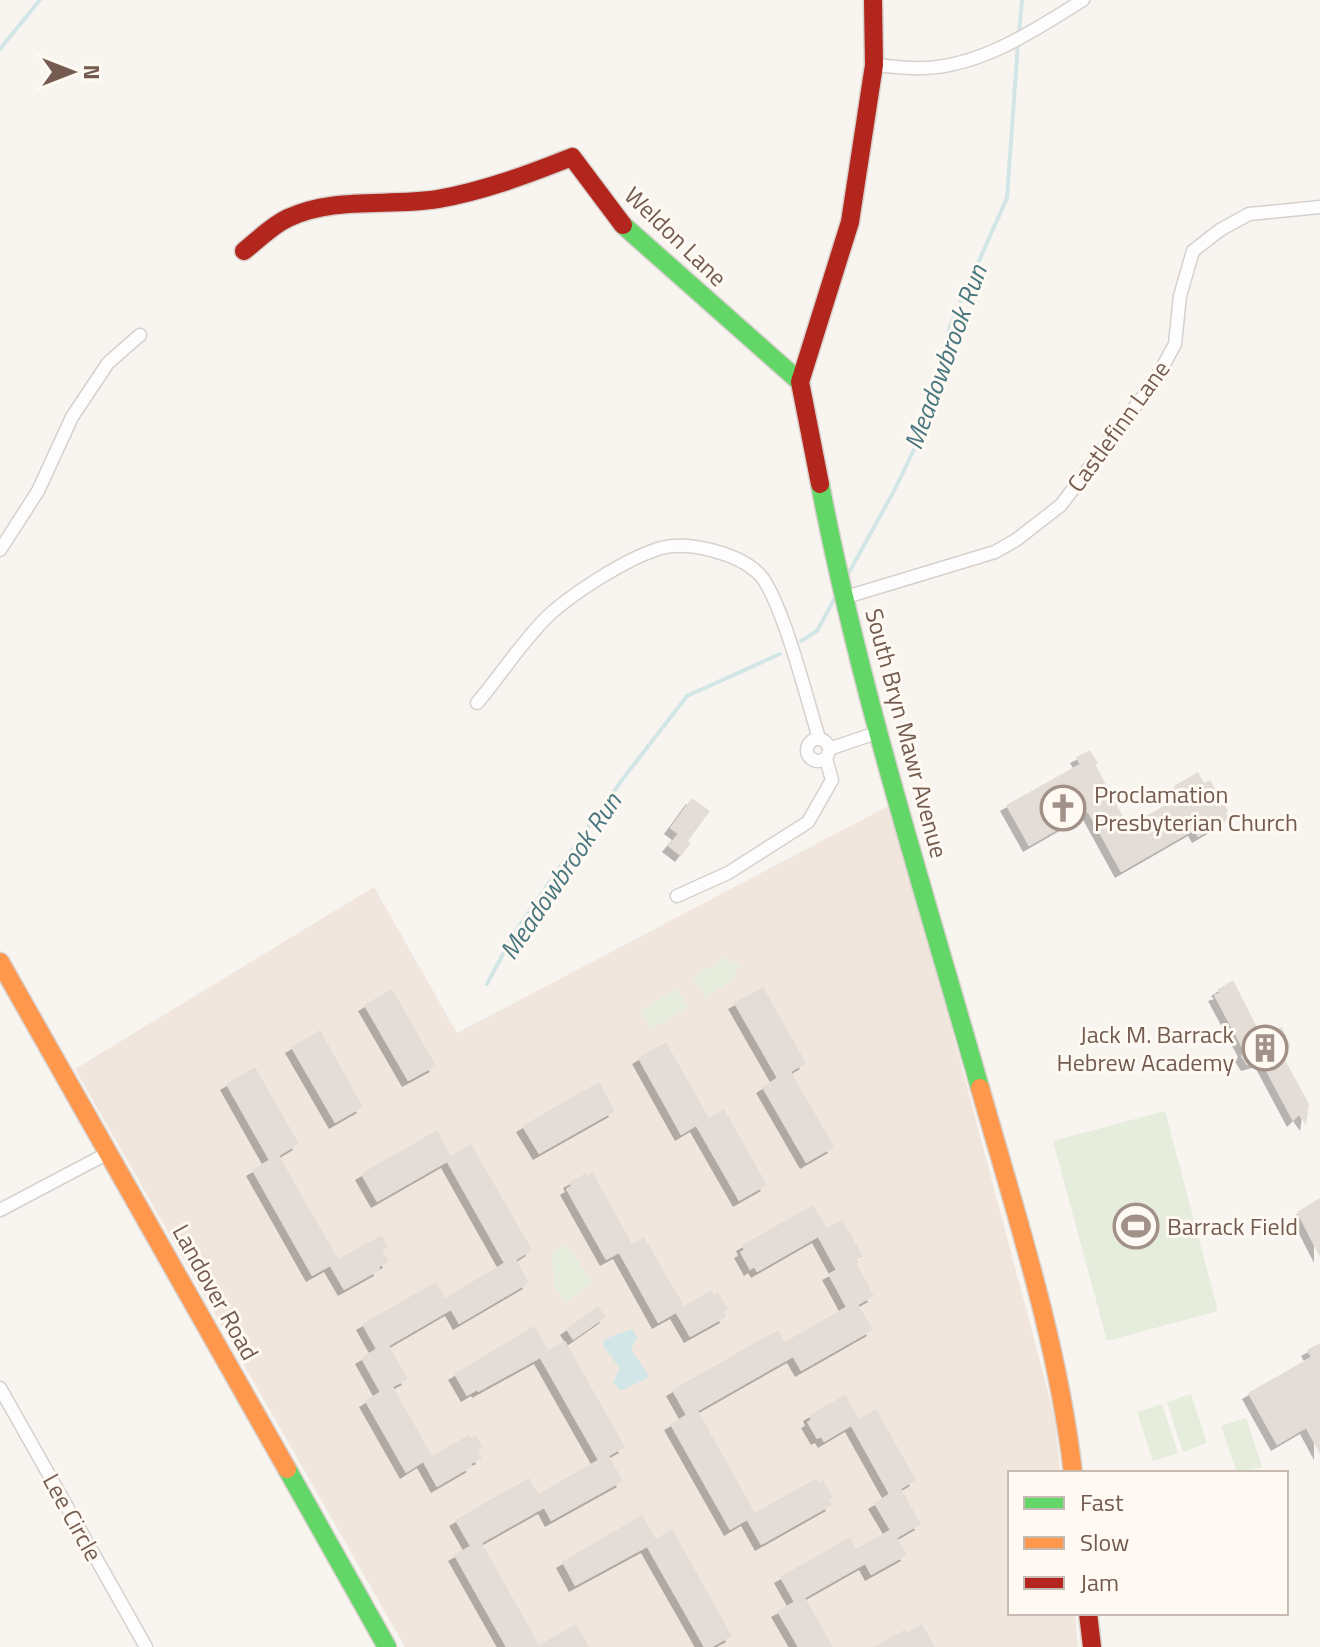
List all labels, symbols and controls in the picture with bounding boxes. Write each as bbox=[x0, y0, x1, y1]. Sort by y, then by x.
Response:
north arrow bbox=[32, 32, 112, 112]
text: N bbox=[75, 64, 109, 80]
street label: Weldon Lane bbox=[617, 178, 735, 294]
water label: Meadowbrook Run bbox=[893, 258, 997, 455]
street label: Castlefinn Lane bbox=[1058, 353, 1178, 499]
street label: South Bryn Mawr Avenue bbox=[856, 604, 958, 862]
place label: Proclamation Presbyterian Church bbox=[1094, 776, 1298, 840]
water label: Meadowbrook Run bbox=[490, 784, 631, 967]
church icon: Proclamation Presbyterian Church bbox=[1039, 784, 1087, 832]
place label: Jack M. Barrack Hebrew Academy bbox=[1057, 1016, 1234, 1080]
building icon: Jack M. Barrack Hebrew Academy bbox=[1241, 1024, 1289, 1072]
sports icon: Barrack Field bbox=[1112, 1202, 1160, 1250]
place label: Barrack Field bbox=[1167, 1208, 1298, 1244]
street label: Landover Road bbox=[164, 1217, 268, 1367]
street label: Lee Circle bbox=[34, 1467, 112, 1567]
legend bbox=[1008, 1471, 1288, 1615]
text: Fast bbox=[1080, 1484, 1124, 1520]
text: Slow bbox=[1080, 1524, 1129, 1560]
text: Jam bbox=[1080, 1564, 1119, 1600]

